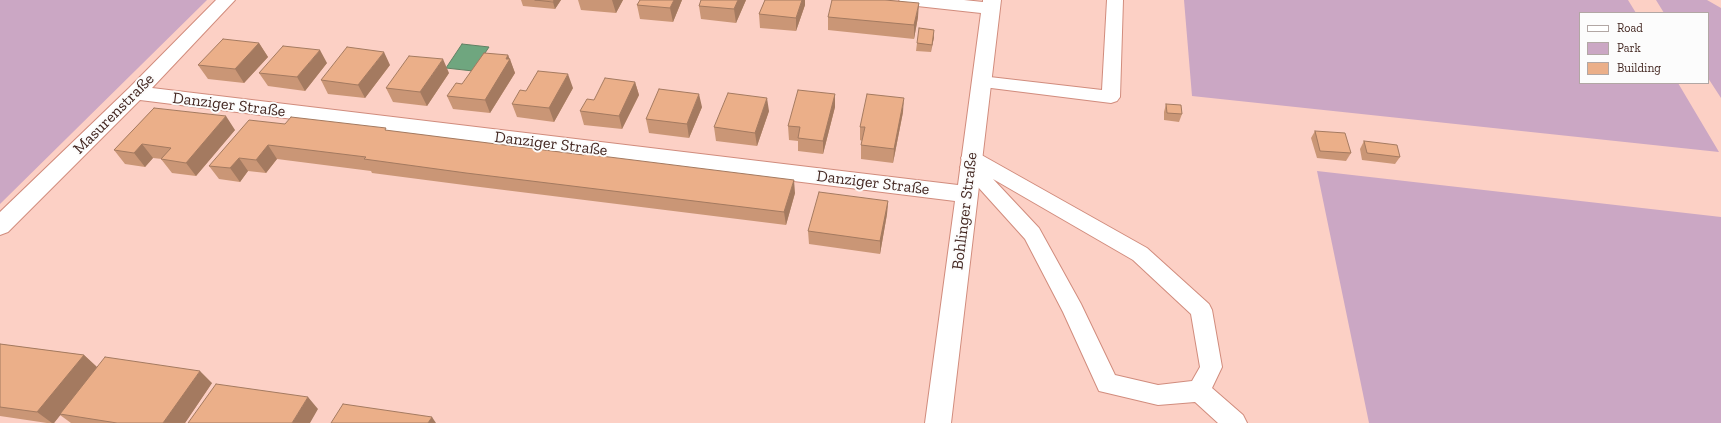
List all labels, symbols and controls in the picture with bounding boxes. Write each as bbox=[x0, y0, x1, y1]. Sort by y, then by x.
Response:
legend bbox=[1579, 12, 1709, 84]
text: Road bbox=[1617, 21, 1643, 35]
text: Park bbox=[1617, 41, 1641, 55]
text: Building bbox=[1617, 61, 1661, 75]
street label: Masurenstraße bbox=[70, 70, 158, 158]
street label: Danziger Straße bbox=[172, 89, 286, 121]
street label: Danziger Straße bbox=[494, 128, 608, 160]
street label: Bohlinger Straße bbox=[948, 151, 982, 271]
street label: Danziger Straße bbox=[816, 167, 930, 199]

